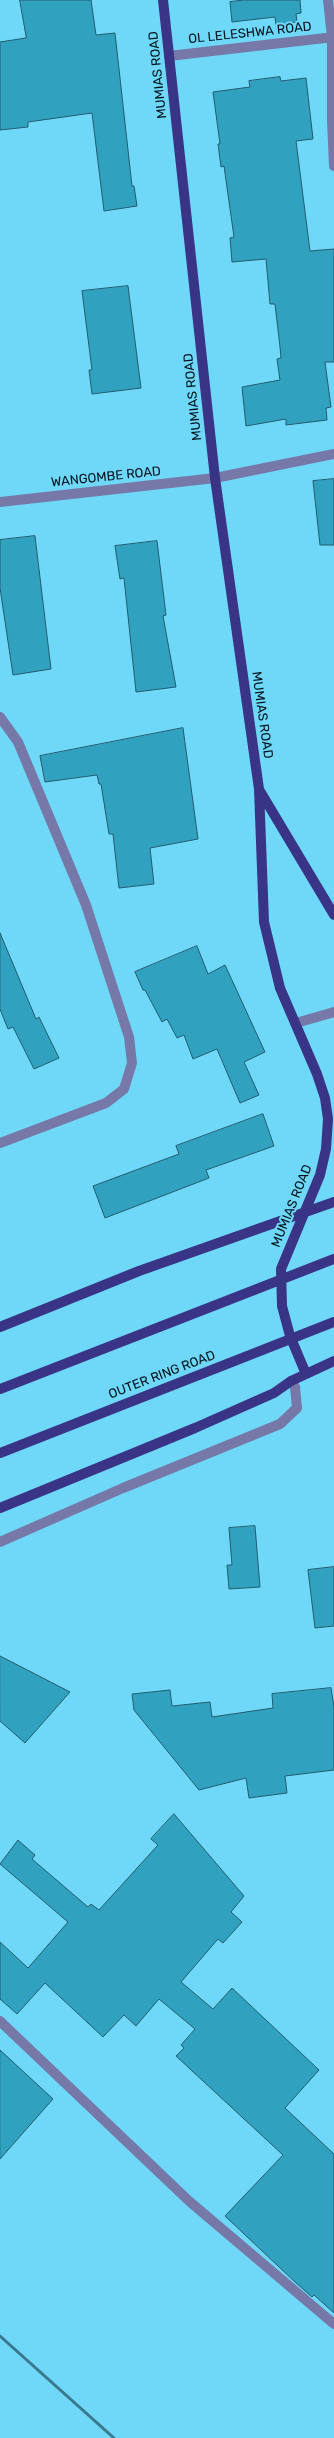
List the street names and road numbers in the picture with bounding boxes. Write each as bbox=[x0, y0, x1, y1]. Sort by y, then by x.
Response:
street label: OL LELESHWA ROAD bbox=[188, 19, 312, 47]
street label: MUMIAS ROAD bbox=[146, 30, 170, 120]
street label: MUMIAS ROAD bbox=[181, 352, 205, 442]
street label: WANGOMBE ROAD bbox=[50, 463, 162, 491]
street label: MUMIAS ROAD bbox=[248, 670, 276, 760]
street label: MUMIAS ROAD bbox=[268, 1162, 316, 1250]
street label: OUTER RING ROAD bbox=[106, 1347, 218, 1403]

